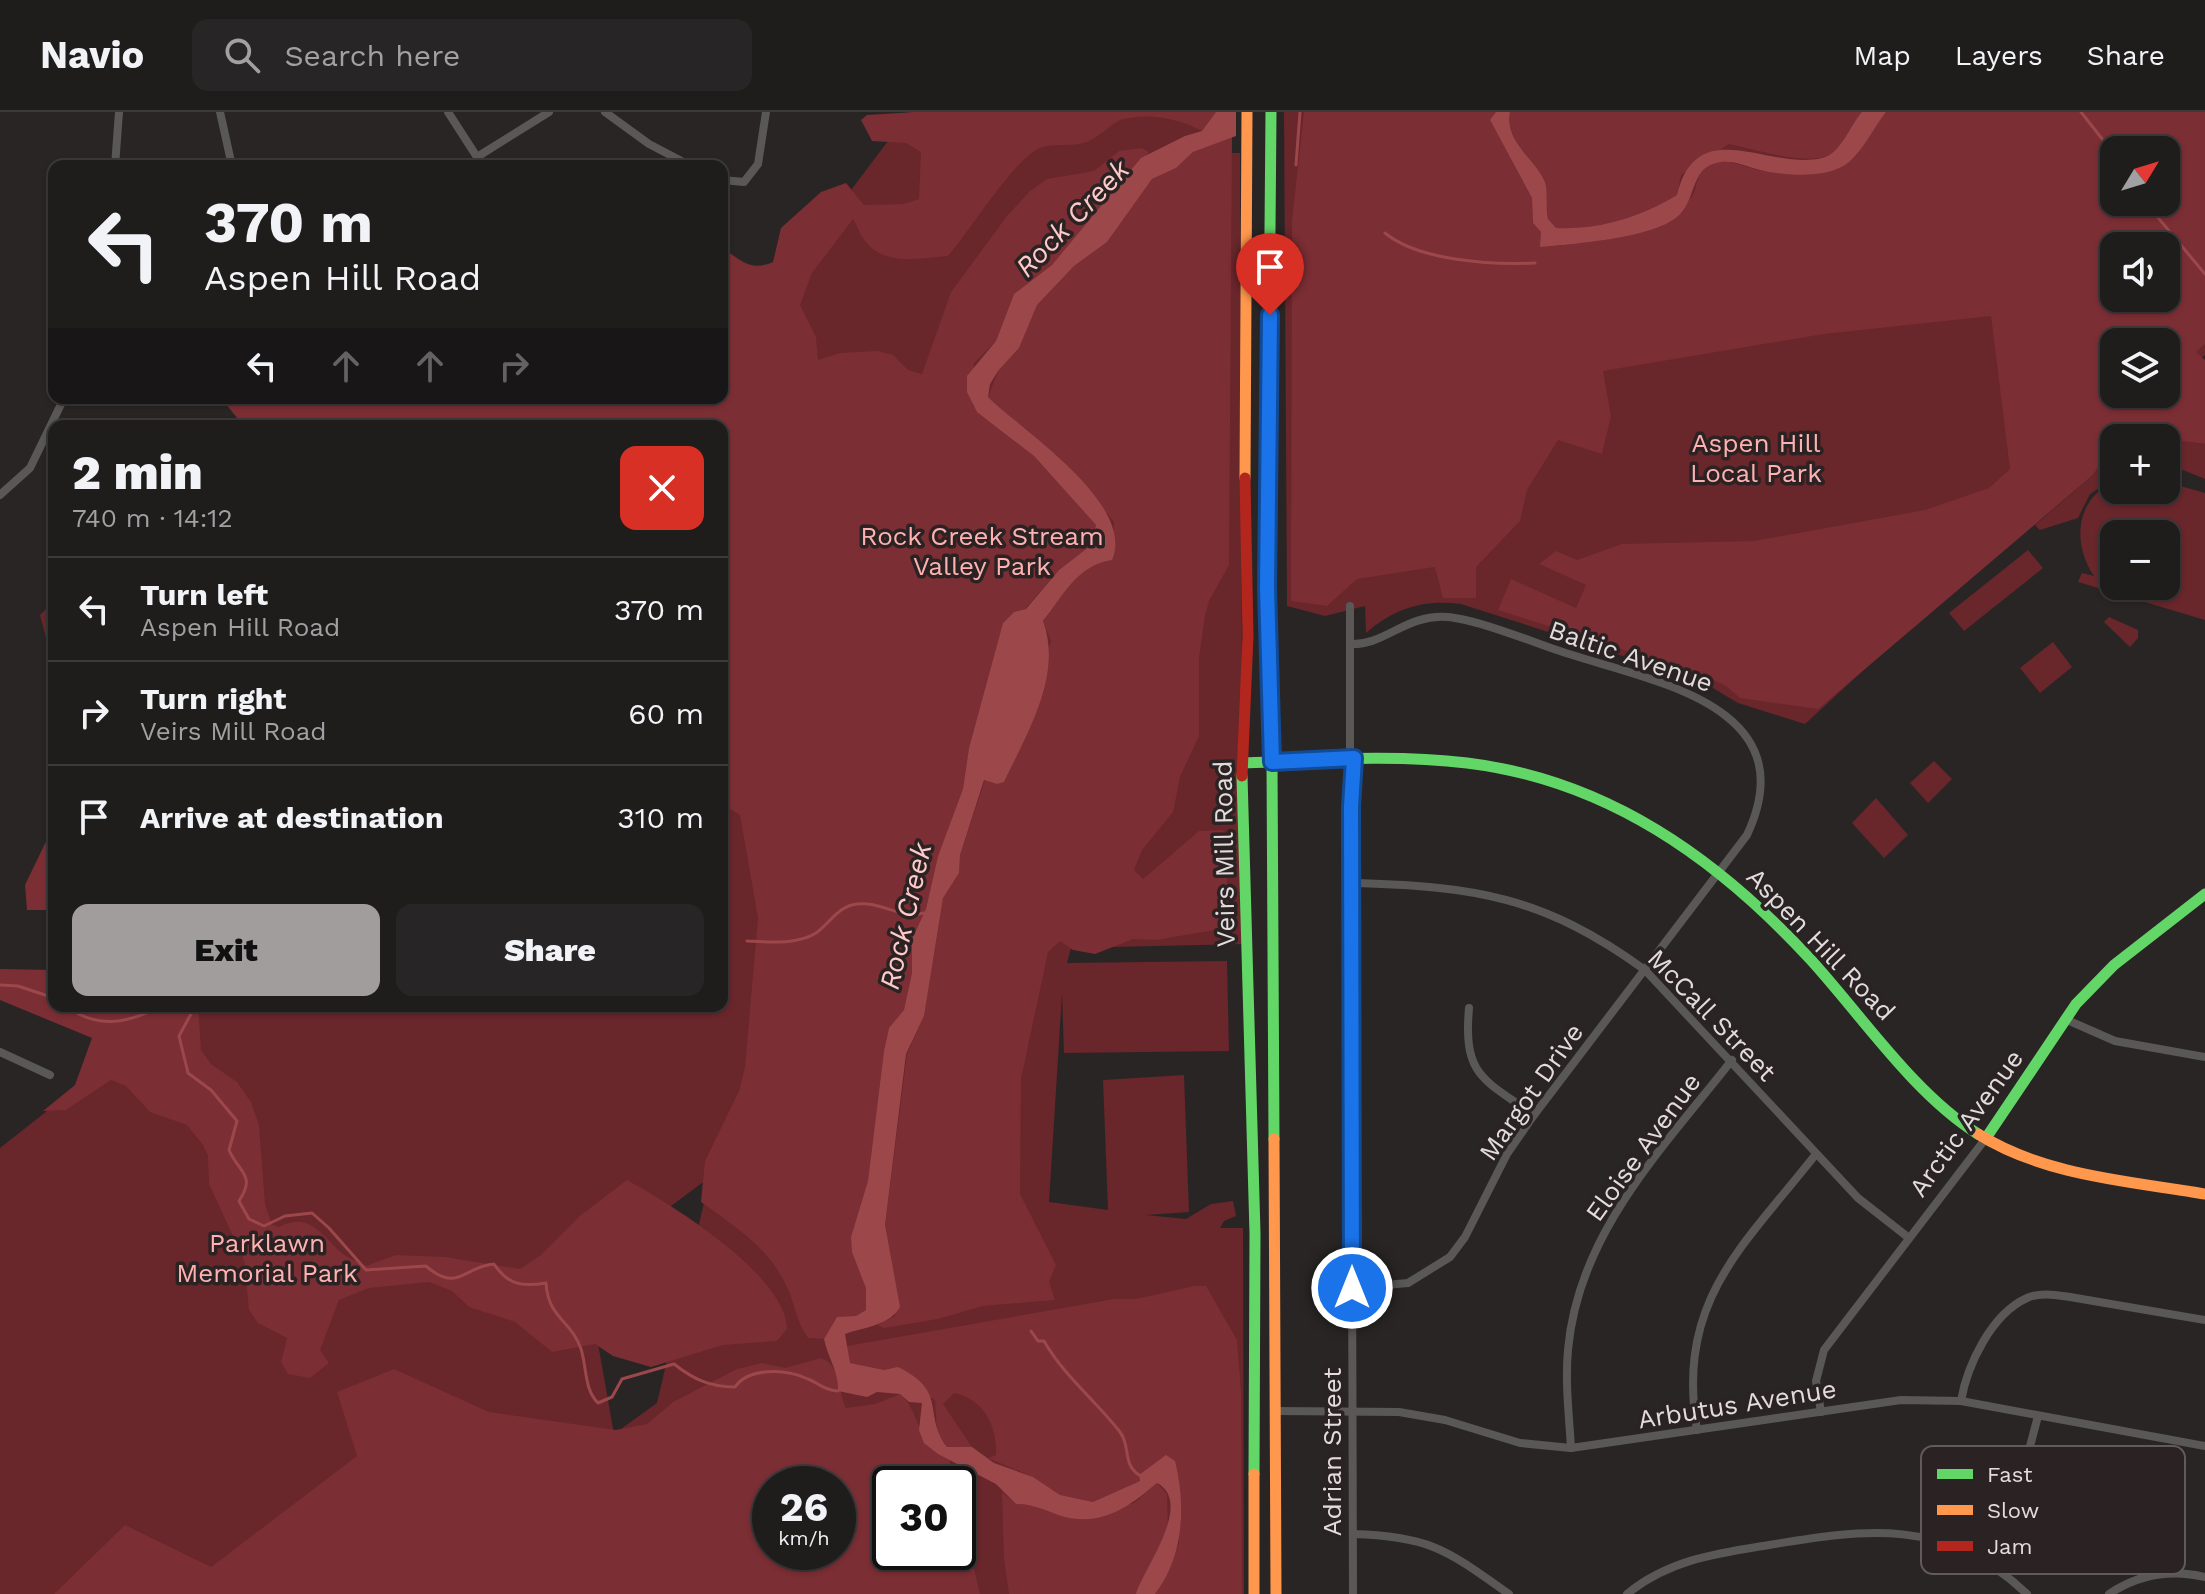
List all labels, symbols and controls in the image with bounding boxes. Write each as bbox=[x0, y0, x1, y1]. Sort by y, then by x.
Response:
search box bbox=[192, 19, 752, 91]
text: Navio bbox=[40, 33, 144, 77]
icon: search bbox=[220, 33, 264, 77]
text: Search here bbox=[284, 38, 460, 73]
text: Map bbox=[1854, 39, 1911, 72]
text: Layers bbox=[1955, 39, 2043, 72]
text: Share bbox=[2087, 39, 2165, 72]
north arrow bbox=[2100, 136, 2180, 216]
map controls bbox=[2100, 136, 2180, 600]
water label: Rock Creek bbox=[1009, 153, 1137, 284]
text: 370 m bbox=[204, 190, 373, 256]
icon: left bbox=[72, 192, 176, 296]
button: sound bbox=[2100, 232, 2180, 312]
pin bbox=[1236, 233, 1304, 315]
icon: arrive bbox=[1248, 245, 1292, 289]
text: Aspen Hill Road bbox=[204, 257, 481, 299]
button: layers bbox=[2100, 328, 2180, 408]
icon: left bbox=[240, 344, 284, 388]
icon: ahead bbox=[324, 344, 368, 388]
icon: ahead bbox=[408, 344, 452, 388]
icon: right bbox=[492, 344, 536, 388]
button: + bbox=[2100, 424, 2180, 504]
park label: Aspen Hill Local Park bbox=[1690, 428, 1822, 488]
text: 2 min bbox=[72, 444, 203, 501]
button: close bbox=[620, 446, 704, 530]
text: 740 m · 14:12 bbox=[72, 503, 233, 533]
button: − bbox=[2100, 520, 2180, 600]
park label: Rock Creek Stream Valley Park bbox=[860, 521, 1104, 581]
text: Turn left bbox=[140, 577, 268, 612]
icon: left bbox=[72, 587, 116, 631]
text: 370 m bbox=[614, 592, 704, 627]
text: Aspen Hill Road bbox=[140, 612, 340, 642]
street label: Baltic Avenue bbox=[1545, 614, 1717, 698]
text: Turn right bbox=[140, 681, 286, 716]
icon: right bbox=[72, 691, 116, 735]
text: 60 m bbox=[628, 696, 704, 731]
text: Veirs Mill Road bbox=[140, 716, 327, 746]
street label: Veirs Mill Road bbox=[1207, 760, 1241, 948]
icon: arrive bbox=[72, 795, 116, 839]
text: Arrive at destination bbox=[140, 800, 444, 835]
text: 310 m bbox=[617, 800, 704, 835]
water label: Rock Creek bbox=[873, 839, 939, 993]
street label: Aspen Hill Road bbox=[1741, 862, 1901, 1026]
button: Exit bbox=[72, 904, 380, 996]
button: Share bbox=[396, 904, 704, 996]
street label: McCall Street bbox=[1642, 943, 1782, 1087]
street label: Margot Drive bbox=[1473, 1018, 1589, 1166]
street label: Arctic Avenue bbox=[1903, 1044, 2029, 1202]
street label: Eloise Avenue bbox=[1579, 1067, 1707, 1227]
park label: Parklawn Memorial Park bbox=[176, 1228, 358, 1288]
position arrow bbox=[1310, 1246, 1394, 1330]
street label: Adrian Street bbox=[1317, 1368, 1347, 1536]
street label: Arbutus Avenue bbox=[1636, 1373, 1838, 1435]
legend bbox=[1921, 1446, 2185, 1574]
text: Fast bbox=[1987, 1462, 2033, 1487]
speed limit sign: 30 bbox=[872, 1466, 976, 1570]
text: 26 bbox=[780, 1484, 828, 1531]
text: Slow bbox=[1987, 1498, 2039, 1523]
text: km/h bbox=[778, 1526, 830, 1550]
text: Jam bbox=[1987, 1534, 2032, 1559]

